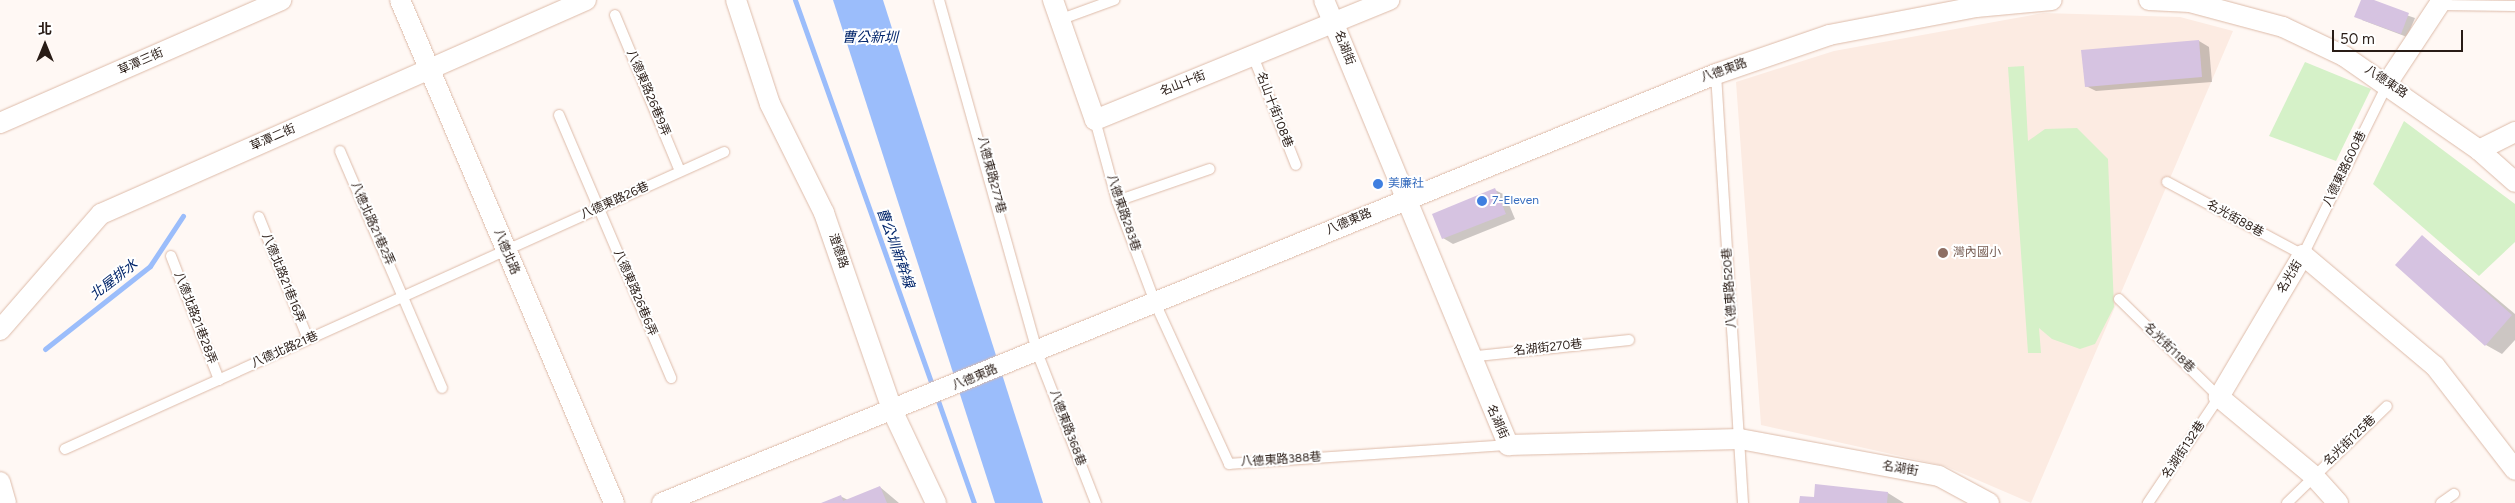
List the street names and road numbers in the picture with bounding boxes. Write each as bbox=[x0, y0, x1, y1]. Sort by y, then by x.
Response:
street label: 名湖街 bbox=[1331, 29, 1357, 67]
street label: 草潭三街 bbox=[116, 46, 166, 78]
street label: 八德東路26巷9弄 bbox=[623, 48, 673, 138]
street label: 八德東路 bbox=[1699, 56, 1749, 86]
street label: 八德東路 bbox=[2362, 63, 2410, 101]
street label: 名山十街 bbox=[1158, 68, 1208, 100]
street label: 名山十街108巷 bbox=[1253, 70, 1295, 150]
street label: 草潭二街 bbox=[248, 122, 298, 154]
street label: 八德東路600巷 bbox=[2321, 129, 2369, 209]
street label: 八德東路277巷 bbox=[974, 135, 1008, 215]
street label: 八德東路283巷 bbox=[1103, 173, 1143, 253]
street label: 八德東路26巷 bbox=[578, 179, 652, 223]
street label: 八德北路21巷2弄 bbox=[347, 180, 397, 268]
street label: 名光街88巷 bbox=[2204, 197, 2266, 241]
street label: 八德東路 bbox=[1324, 206, 1374, 238]
street label: 八德北路 bbox=[490, 227, 522, 277]
street label: 八德北路21巷16弄 bbox=[258, 231, 308, 325]
street label: 澄德路 bbox=[825, 232, 851, 270]
street label: 八德東路520巷 bbox=[1720, 247, 1740, 329]
street label: 八德東路26巷6弄 bbox=[610, 248, 660, 338]
street label: 名光街 bbox=[2275, 258, 2305, 296]
street label: 八德北路21巷28弄 bbox=[171, 270, 219, 366]
street label: 名光街118巷 bbox=[2141, 320, 2197, 376]
street label: 八德北路21巷 bbox=[249, 329, 321, 371]
street label: 名湖街270巷 bbox=[1513, 337, 1583, 359]
street label: 八德東路 bbox=[950, 362, 1000, 394]
street label: 八德東路368巷 bbox=[1046, 388, 1088, 468]
street label: 名湖街 bbox=[1483, 403, 1511, 441]
street label: 名光街125巷 bbox=[2321, 413, 2379, 469]
street label: 名湖街132巷 bbox=[2160, 419, 2208, 481]
street label: 八德東路388巷 bbox=[1240, 450, 1322, 470]
street label: 名湖街 bbox=[1881, 459, 1919, 479]

